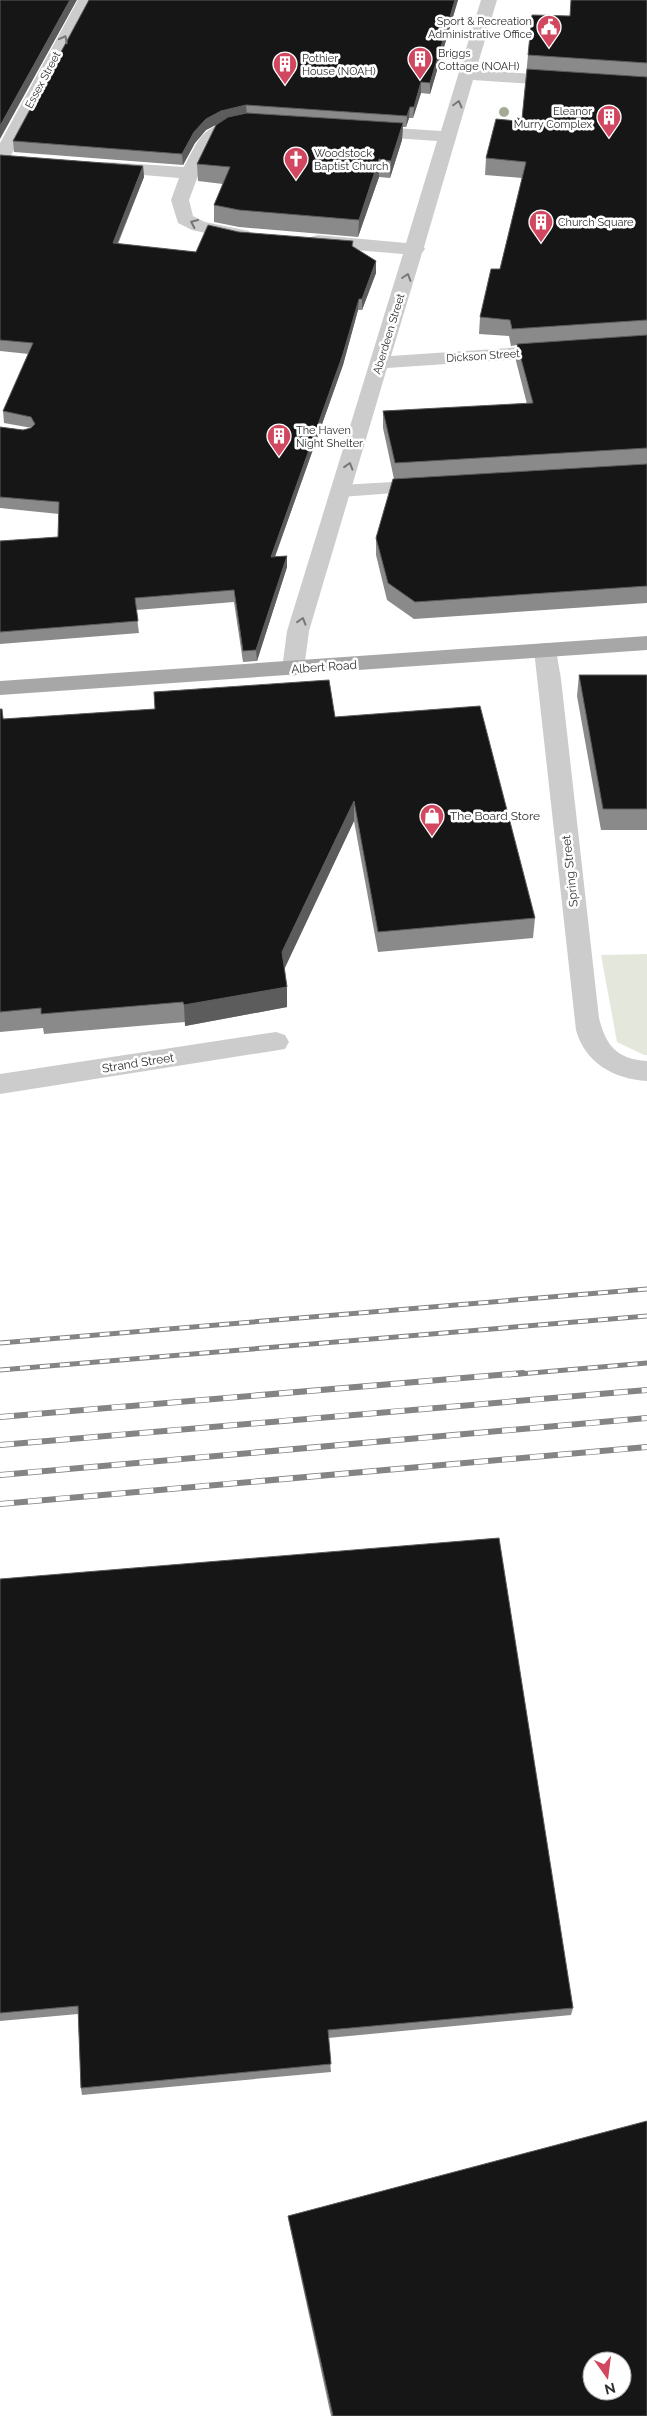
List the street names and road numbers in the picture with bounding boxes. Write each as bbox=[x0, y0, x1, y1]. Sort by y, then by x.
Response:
street label: Essex Street bbox=[23, 49, 64, 111]
street label: Aberdeen Street bbox=[371, 292, 408, 376]
street label: Dickson Street bbox=[446, 347, 521, 365]
street label: Albert Road bbox=[291, 658, 357, 676]
street label: Spring Street bbox=[559, 834, 581, 908]
street label: Strand Street bbox=[101, 1050, 175, 1076]

